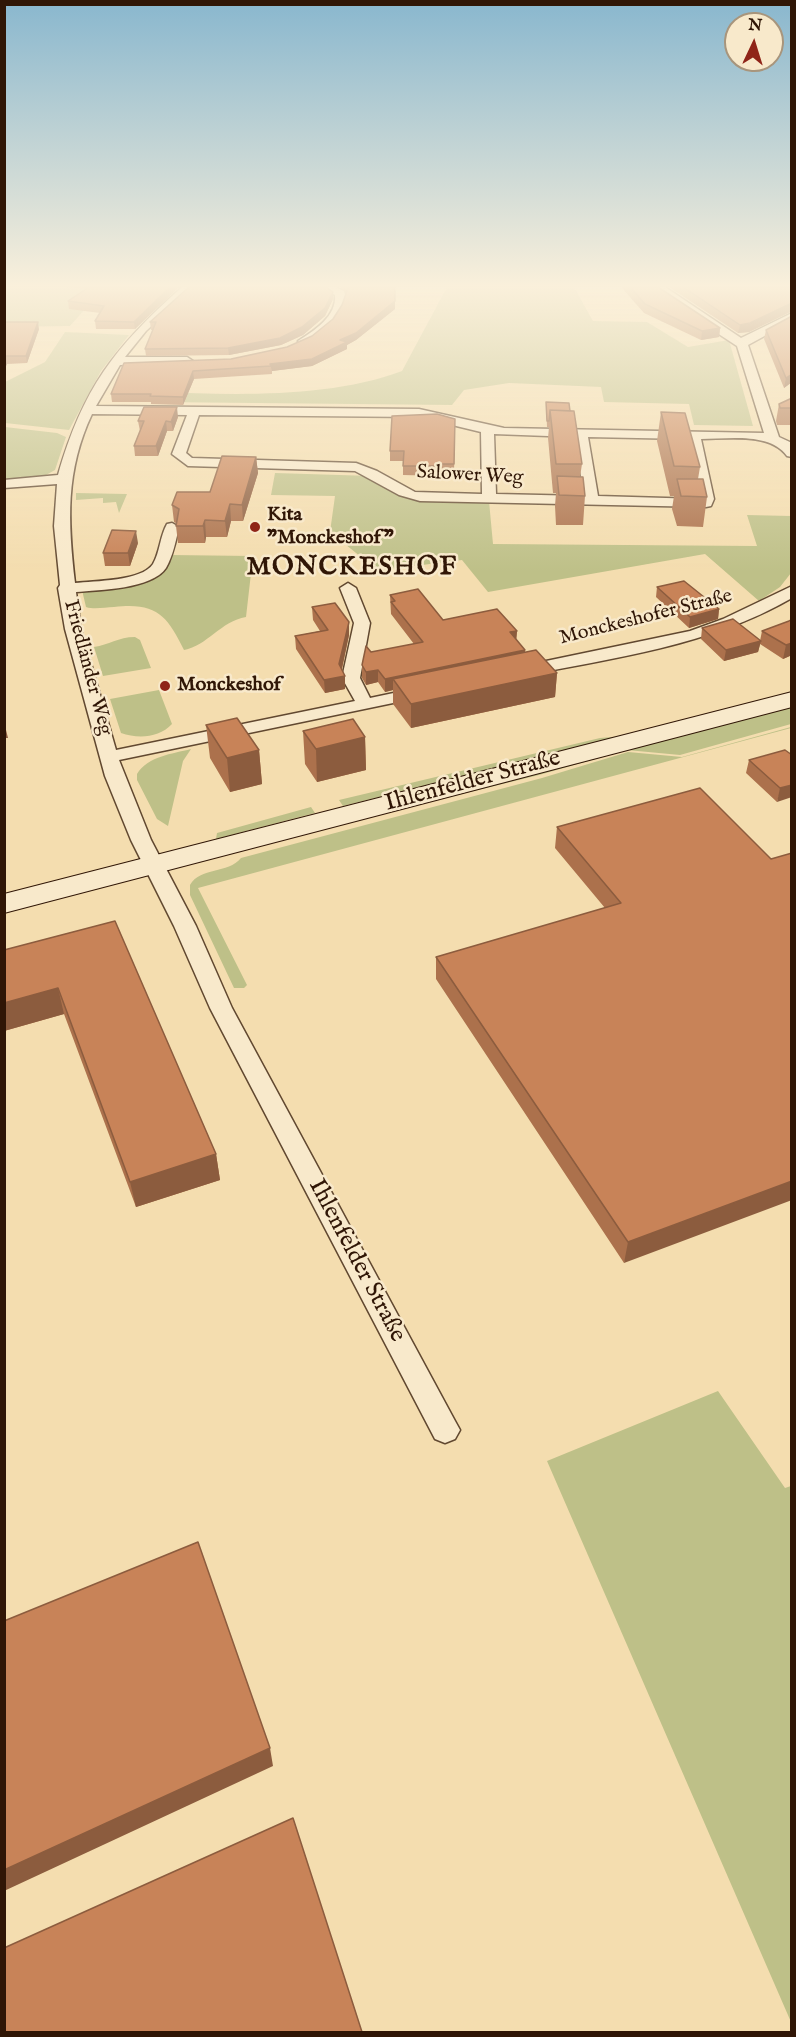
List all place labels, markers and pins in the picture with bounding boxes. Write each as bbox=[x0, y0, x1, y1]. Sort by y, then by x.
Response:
place label: Kita "Monckeshof" bbox=[267, 504, 394, 551]
marker: Kita "Monckeshof" bbox=[248, 520, 262, 534]
place label: Monckeshof bbox=[177, 674, 281, 698]
marker: Monckeshof bbox=[158, 679, 172, 693]

